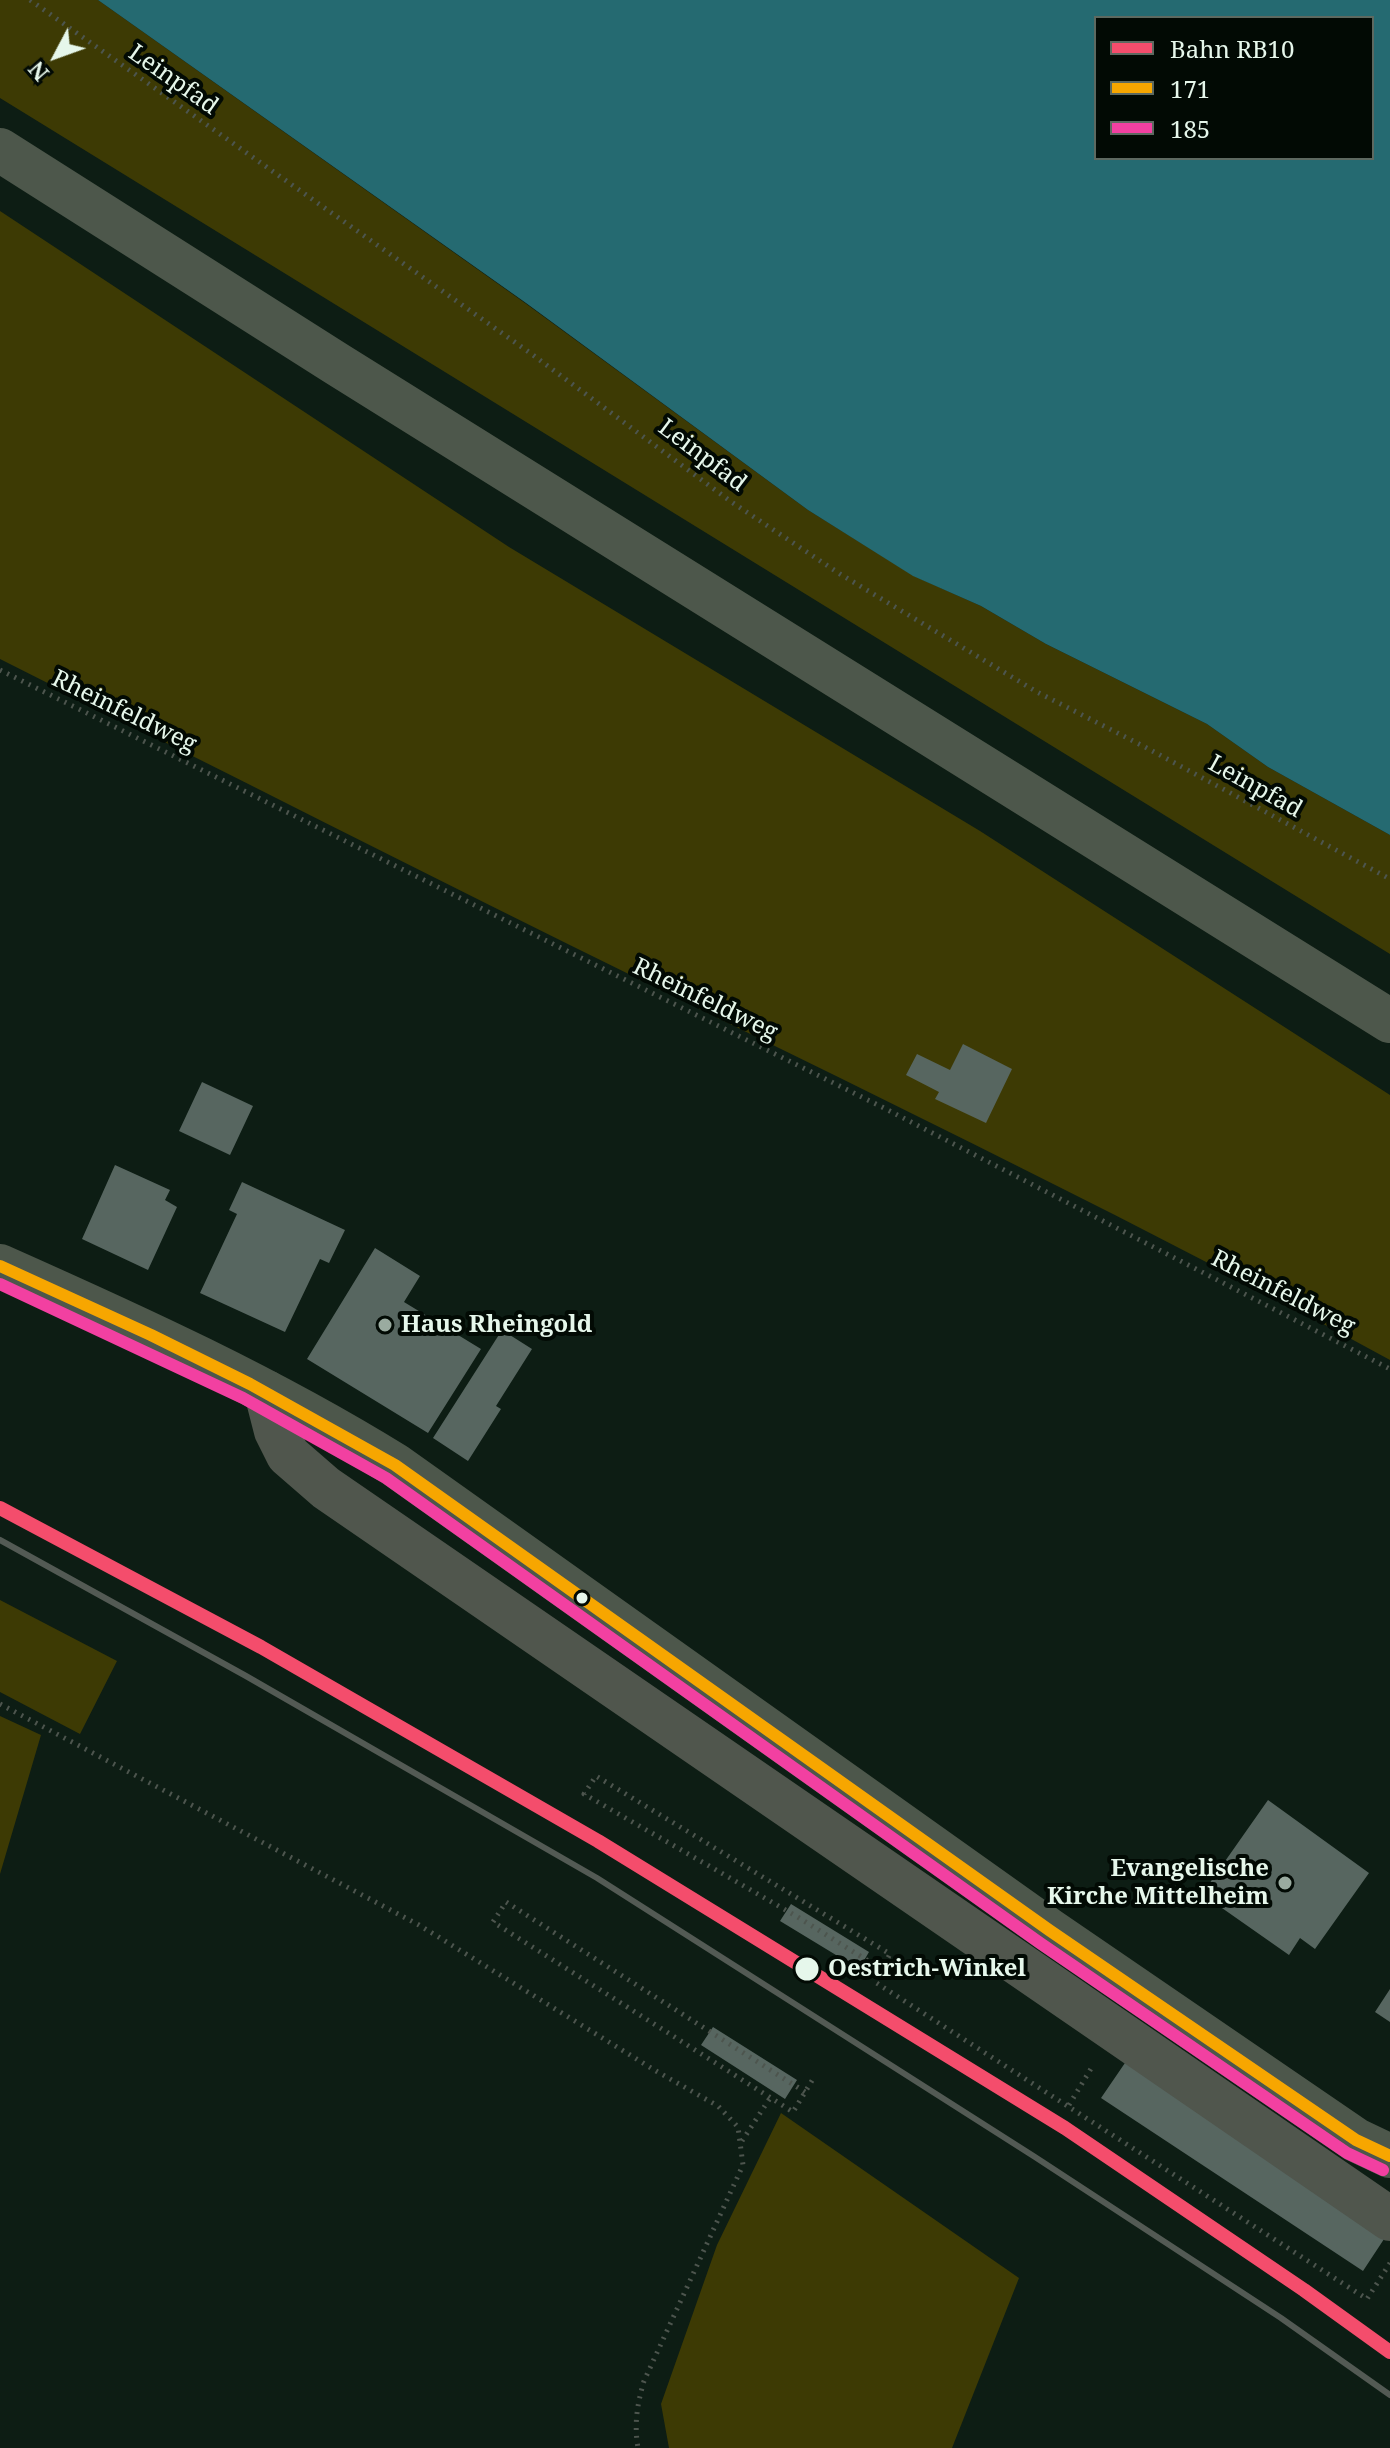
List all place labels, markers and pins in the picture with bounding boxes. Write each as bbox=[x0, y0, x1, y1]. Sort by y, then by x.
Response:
place label: Haus Rheingold bbox=[401, 1311, 592, 1339]
marker: Haus Rheingold bbox=[376, 1316, 394, 1334]
unlabelled marker bbox=[574, 1590, 590, 1606]
place label: Evangelische Kirche Mittelheim bbox=[1047, 1855, 1269, 1911]
marker: Evangelische Kirche Mittelheim bbox=[1276, 1874, 1294, 1892]
marker: Oestrich-Winkel bbox=[793, 1955, 821, 1983]
place label: Oestrich-Winkel bbox=[828, 1955, 1026, 1983]

